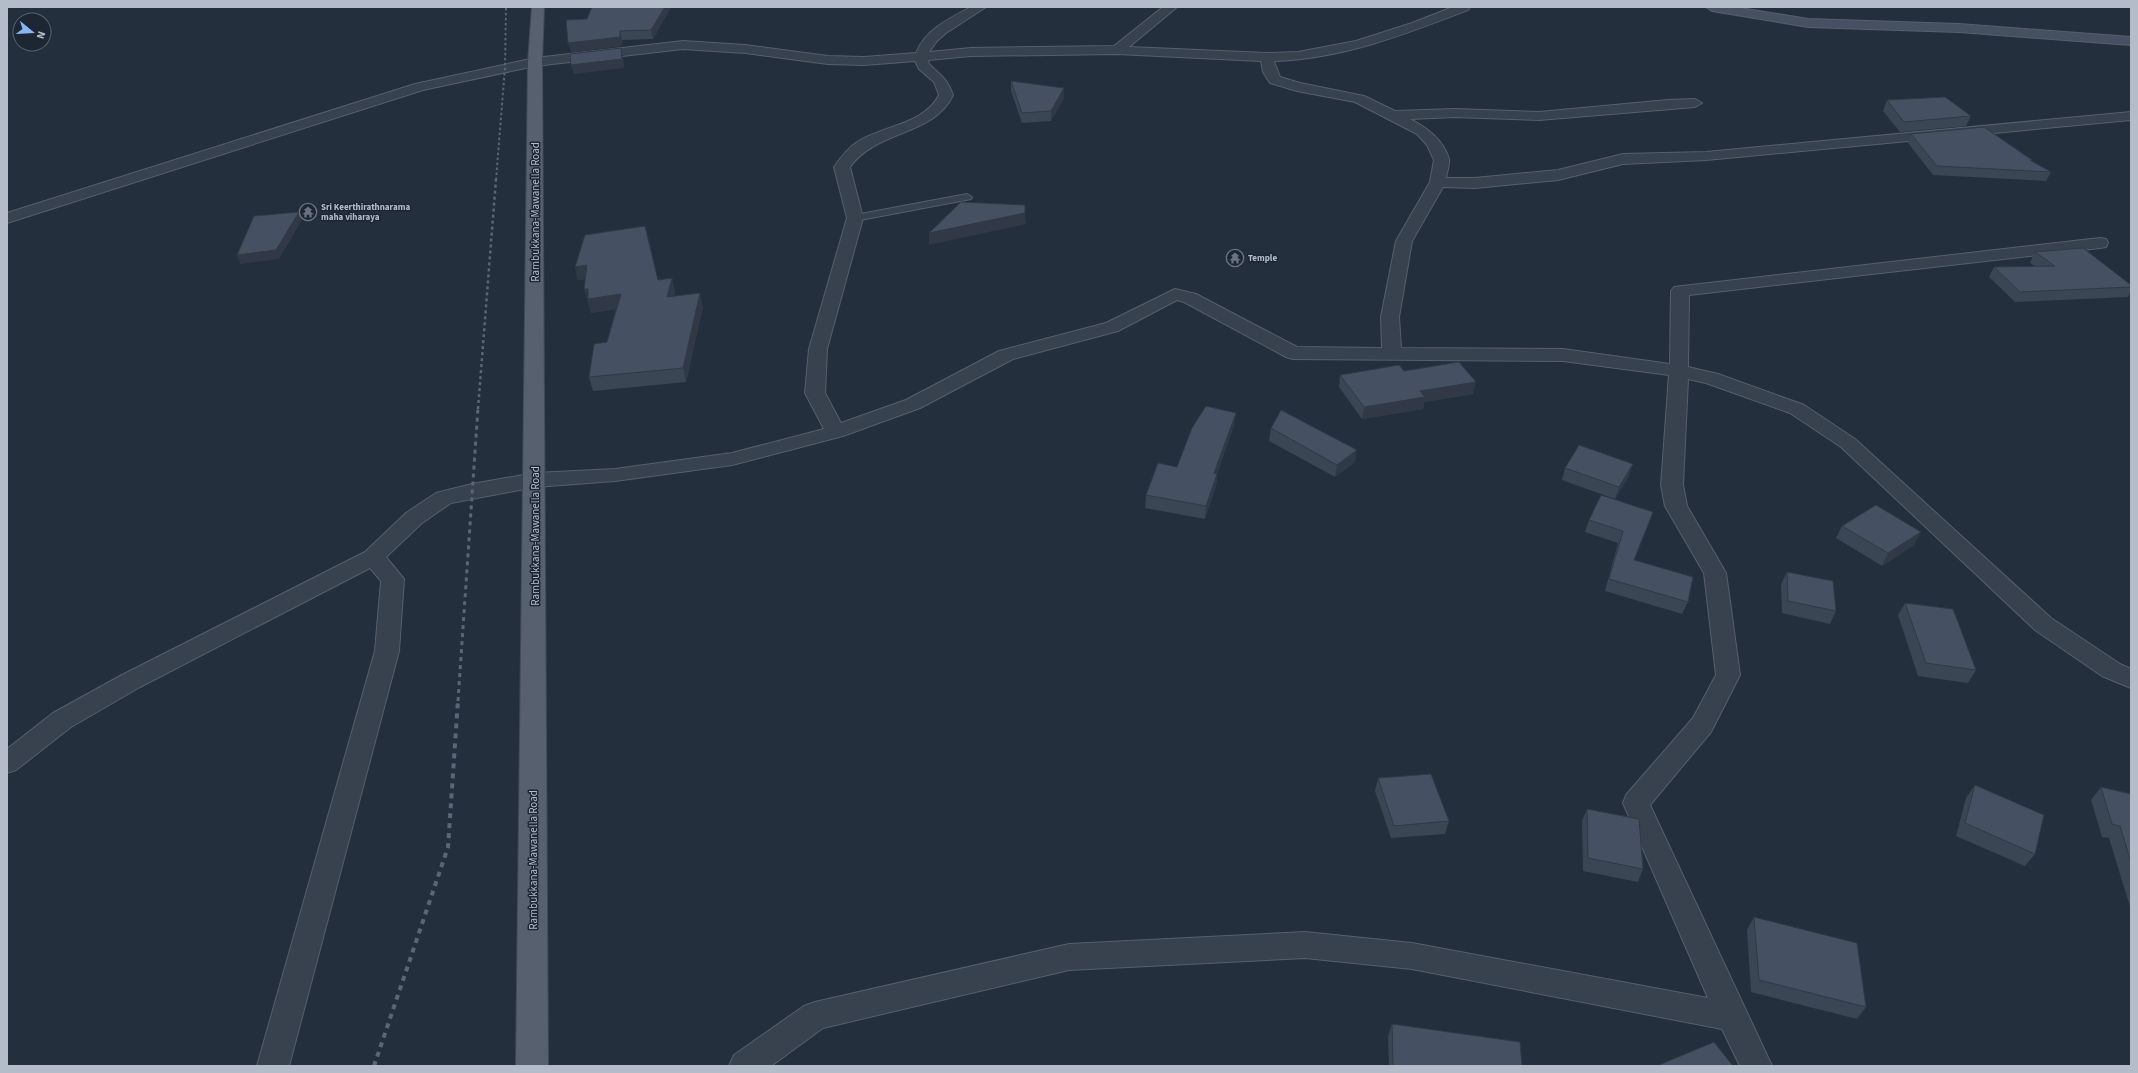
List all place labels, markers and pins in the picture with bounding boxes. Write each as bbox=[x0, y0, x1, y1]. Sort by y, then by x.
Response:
place label: Sri Keerthirathnarama maha viharaya bbox=[321, 201, 410, 224]
temple icon: Sri Keerthirathnarama maha viharaya bbox=[298, 202, 318, 222]
temple icon: Temple bbox=[1225, 248, 1245, 268]
place label: Temple bbox=[1248, 252, 1277, 265]

